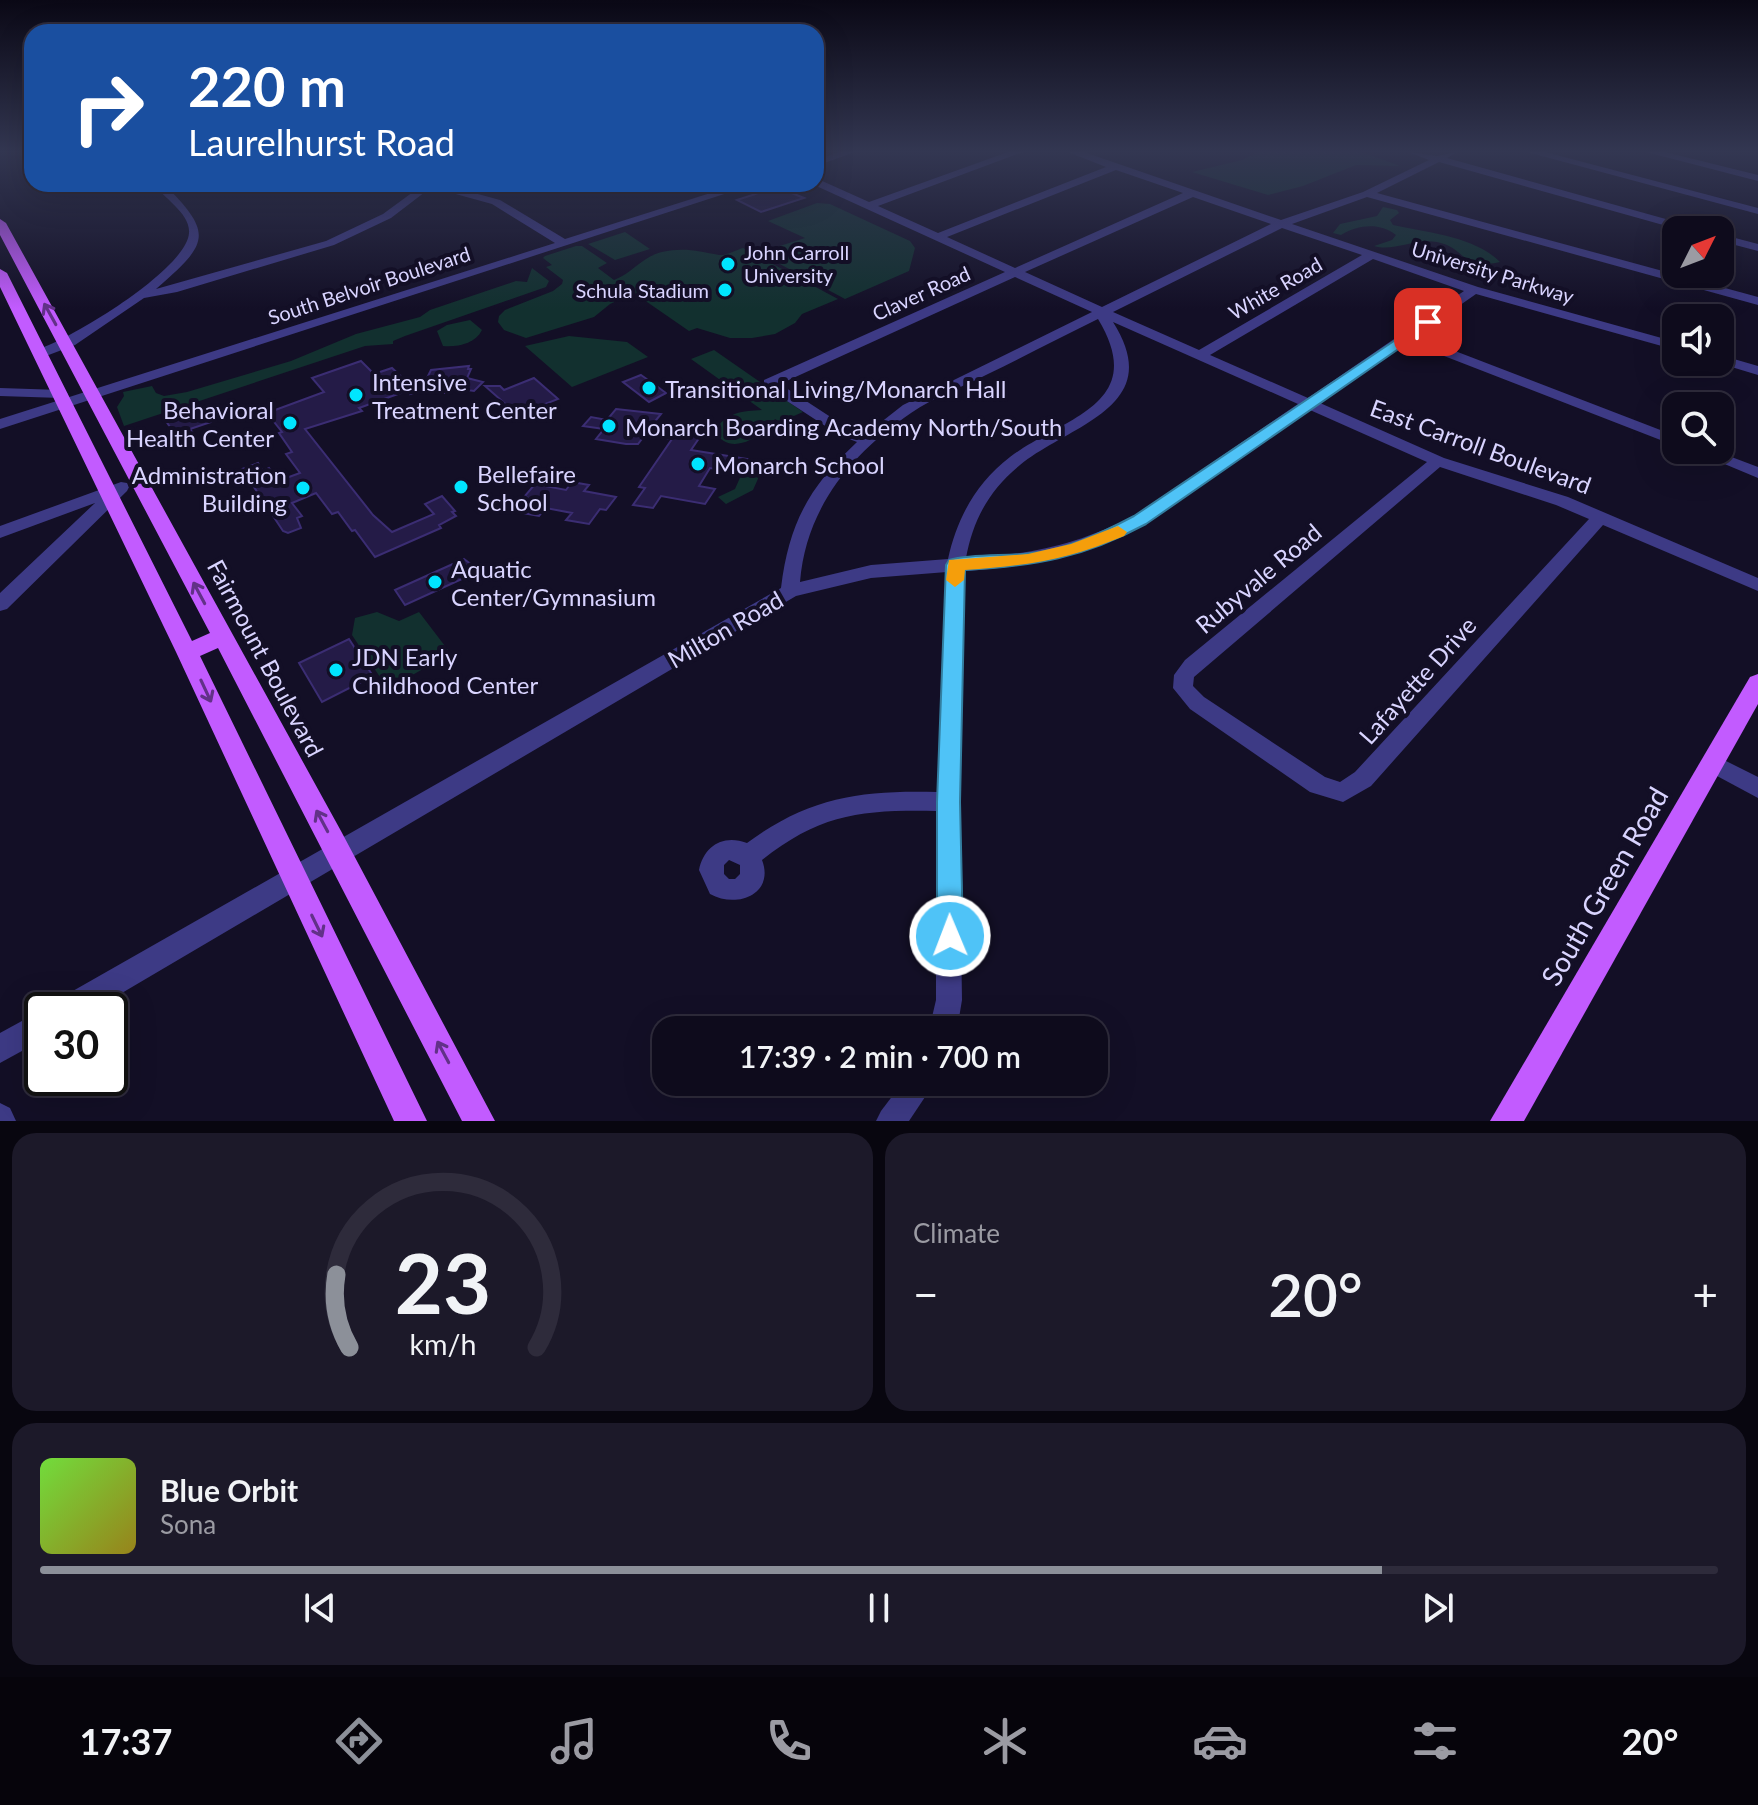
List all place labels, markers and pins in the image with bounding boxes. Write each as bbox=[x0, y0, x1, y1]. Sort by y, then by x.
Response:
place label: John Carroll University bbox=[744, 240, 849, 287]
marker: John Carroll University bbox=[719, 255, 737, 273]
place label: Schula Stadium bbox=[575, 278, 709, 302]
marker: Schula Stadium bbox=[716, 281, 734, 299]
pin bbox=[1394, 288, 1462, 356]
place label: Intensive Treatment Center bbox=[372, 367, 557, 424]
place label: Transitional Living/Monarch Hall bbox=[665, 374, 1006, 403]
marker: Transitional Living/Monarch Hall bbox=[640, 379, 658, 397]
marker: Intensive Treatment Center bbox=[347, 386, 365, 404]
place label: Behavioral Health Center bbox=[126, 395, 274, 452]
place label: Monarch Boarding Academy North/South bbox=[625, 412, 1063, 441]
marker: Behavioral Health Center bbox=[281, 414, 299, 432]
marker: Monarch Boarding Academy North/South bbox=[600, 417, 618, 435]
place label: Monarch School bbox=[714, 450, 885, 479]
marker: Monarch School bbox=[689, 455, 707, 473]
place label: Bellefaire School bbox=[477, 459, 576, 516]
place label: Administration Building bbox=[132, 460, 287, 517]
marker: Bellefaire School bbox=[452, 478, 470, 496]
marker: Administration Building bbox=[294, 479, 312, 497]
place label: Aquatic Center/Gymnasium bbox=[451, 554, 656, 611]
marker: Aquatic Center/Gymnasium bbox=[426, 573, 444, 591]
place label: JDN Early Childhood Center bbox=[352, 642, 538, 699]
marker: JDN Early Childhood Center bbox=[327, 661, 345, 679]

